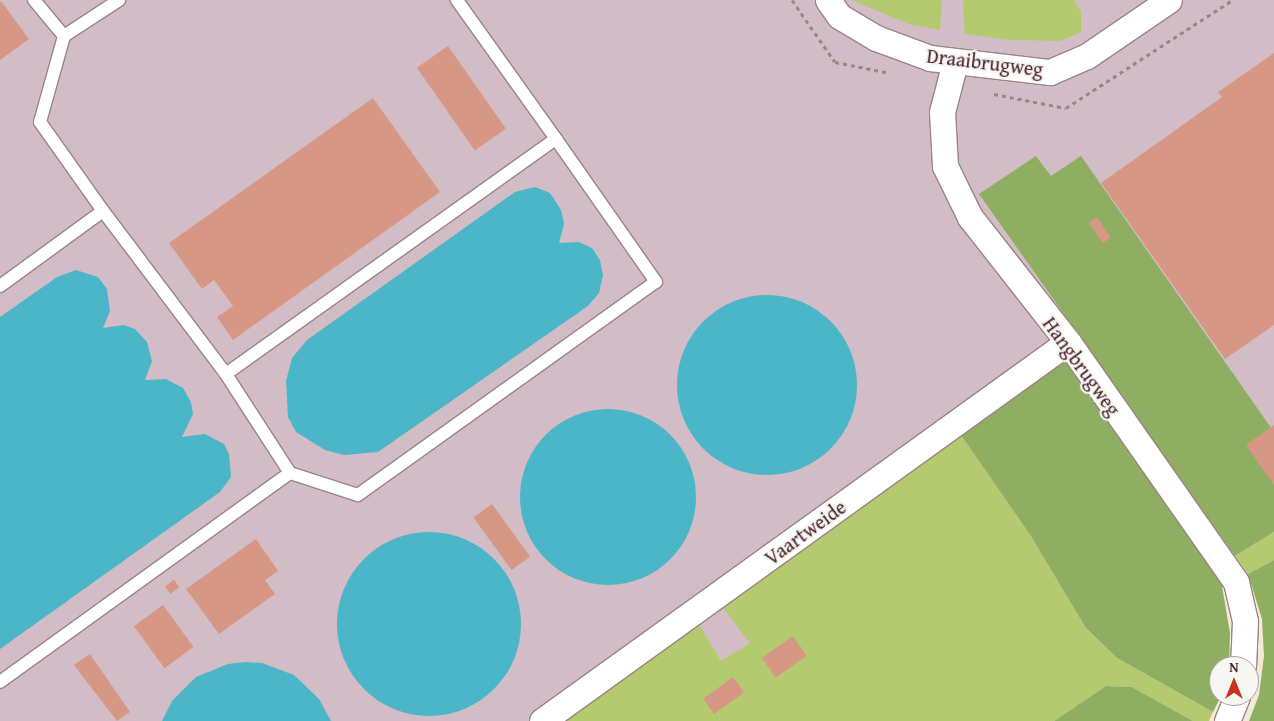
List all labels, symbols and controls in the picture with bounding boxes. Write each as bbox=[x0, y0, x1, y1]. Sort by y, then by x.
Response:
street label: Draaibrugweg bbox=[925, 43, 1045, 81]
street label: Hangbrugweg bbox=[1038, 312, 1126, 420]
street label: Vaartweide bbox=[760, 494, 850, 570]
north arrow bbox=[1209, 656, 1259, 706]
text: N bbox=[1229, 657, 1239, 677]

